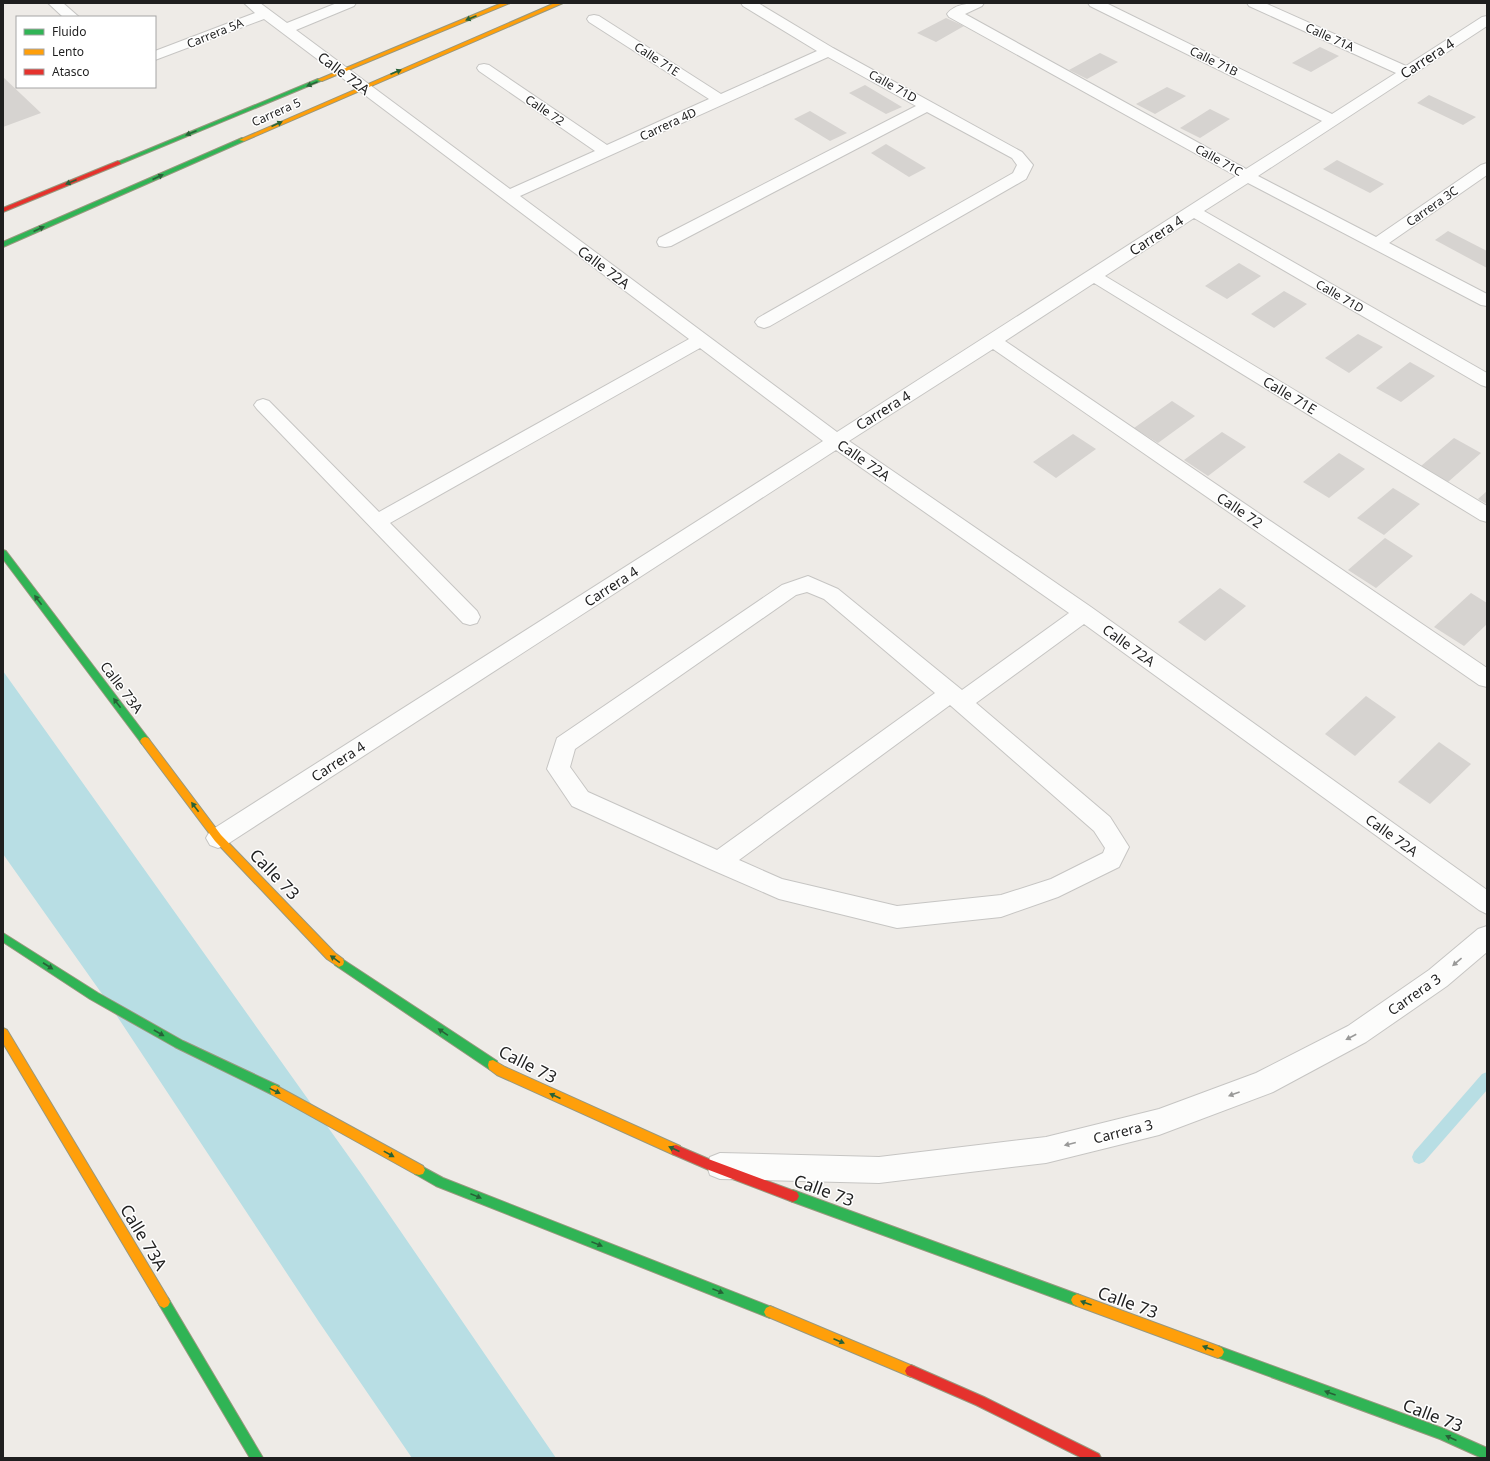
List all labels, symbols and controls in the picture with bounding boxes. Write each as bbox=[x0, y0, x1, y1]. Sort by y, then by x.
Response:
street label: Carrera 5A bbox=[184, 14, 246, 52]
one-way arrow bbox=[465, 15, 476, 21]
legend bbox=[16, 16, 156, 88]
street label: Calle 71A bbox=[1303, 19, 1357, 55]
text: Fluido bbox=[52, 23, 86, 40]
street label: Carrera 4 bbox=[1396, 33, 1458, 83]
street label: Calle 71E bbox=[631, 38, 683, 80]
street label: Calle 71B bbox=[1187, 42, 1241, 80]
text: Lento bbox=[52, 43, 84, 60]
street label: Calle 72A bbox=[314, 47, 374, 99]
text: Atasco bbox=[52, 63, 90, 80]
street label: Calle 71D bbox=[866, 66, 920, 106]
one-way arrow bbox=[390, 69, 402, 75]
one-way arrow bbox=[305, 81, 317, 87]
street label: Calle 72 bbox=[522, 91, 568, 129]
street label: Carrera 5 bbox=[249, 94, 303, 130]
street label: Carrera 4D bbox=[637, 103, 699, 145]
one-way arrow bbox=[271, 121, 283, 127]
one-way arrow bbox=[186, 130, 197, 136]
street label: Calle 71C bbox=[1192, 140, 1246, 180]
one-way arrow bbox=[152, 173, 164, 179]
one-way arrow bbox=[65, 180, 77, 186]
street label: Carrera 3C bbox=[1403, 182, 1462, 230]
street label: Carrera 4 bbox=[1125, 210, 1187, 260]
one-way arrow bbox=[33, 226, 44, 232]
street label: Calle 72A bbox=[574, 241, 634, 293]
street label: Calle 71D bbox=[1313, 275, 1367, 317]
street label: Calle 71E bbox=[1260, 372, 1320, 418]
street label: Carrera 4 bbox=[852, 386, 914, 434]
street label: Calle 72A bbox=[834, 435, 894, 485]
street label: Calle 72 bbox=[1213, 488, 1267, 532]
street label: Carrera 4 bbox=[580, 561, 642, 611]
one-way arrow bbox=[34, 594, 43, 605]
street label: Calle 72A bbox=[1099, 620, 1159, 670]
street label: Calle 73A bbox=[96, 657, 148, 717]
one-way arrow bbox=[112, 698, 121, 709]
street label: Carrera 4 bbox=[307, 736, 369, 786]
one-way arrow bbox=[191, 802, 199, 813]
street label: Calle 72A bbox=[1362, 810, 1422, 860]
street label: Calle 73 bbox=[245, 844, 305, 904]
one-way arrow bbox=[330, 954, 341, 963]
one-way arrow bbox=[1452, 958, 1462, 967]
one-way arrow bbox=[42, 962, 53, 970]
street label: Carrera 3 bbox=[1384, 969, 1444, 1019]
one-way arrow bbox=[438, 1028, 448, 1036]
one-way arrow bbox=[153, 1029, 165, 1036]
one-way arrow bbox=[1345, 1034, 1357, 1040]
street label: Calle 73 bbox=[495, 1040, 561, 1088]
one-way arrow bbox=[270, 1088, 281, 1094]
one-way arrow bbox=[1228, 1091, 1240, 1097]
one-way arrow bbox=[550, 1093, 561, 1099]
street label: Carrera 3 bbox=[1091, 1114, 1155, 1148]
one-way arrow bbox=[1064, 1142, 1076, 1148]
one-way arrow bbox=[668, 1146, 679, 1152]
one-way arrow bbox=[383, 1150, 395, 1157]
street label: Calle 73 bbox=[791, 1169, 857, 1211]
one-way arrow bbox=[471, 1193, 482, 1199]
street label: Calle 73A bbox=[115, 1200, 173, 1274]
one-way arrow bbox=[592, 1241, 604, 1247]
street label: Calle 73 bbox=[1095, 1281, 1161, 1323]
one-way arrow bbox=[713, 1289, 725, 1295]
one-way arrow bbox=[1079, 1300, 1091, 1306]
one-way arrow bbox=[833, 1338, 844, 1344]
one-way arrow bbox=[1201, 1345, 1213, 1351]
one-way arrow bbox=[1323, 1389, 1335, 1395]
street label: Calle 73 bbox=[1400, 1393, 1466, 1437]
one-way arrow bbox=[1446, 1435, 1457, 1441]

